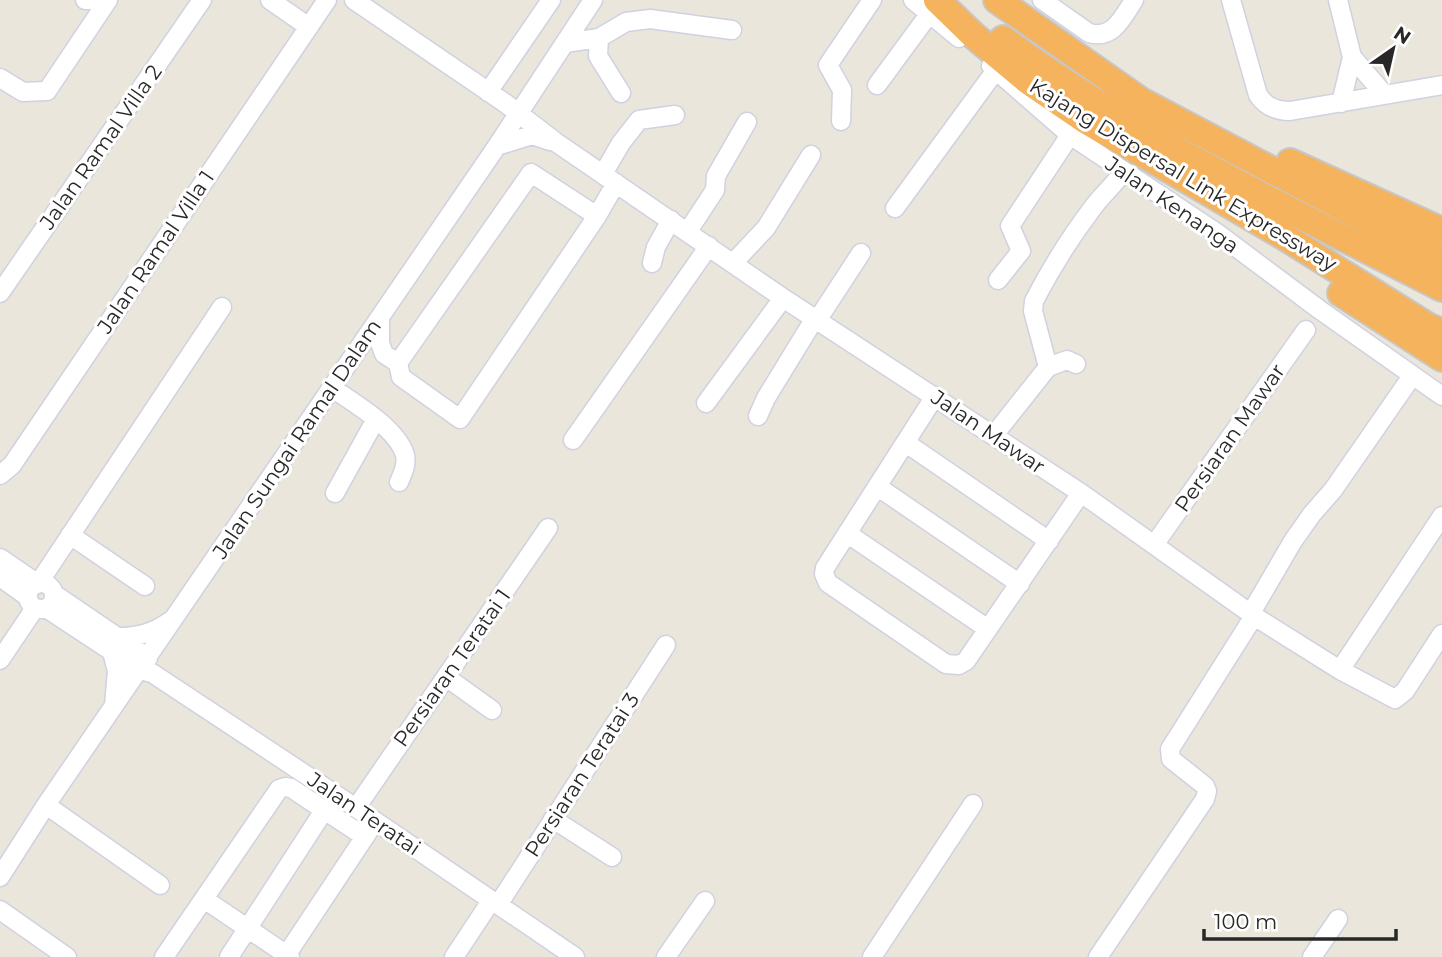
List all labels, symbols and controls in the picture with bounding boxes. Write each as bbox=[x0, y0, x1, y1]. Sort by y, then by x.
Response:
north arrow bbox=[1358, 14, 1428, 84]
text: N bbox=[1389, 21, 1415, 49]
street label: Jalan Ramal Villa 2 bbox=[34, 60, 167, 235]
street label: Kajang Dispersal Link Expressway bbox=[1025, 73, 1342, 277]
street label: Jalan Kenanga bbox=[1100, 150, 1244, 258]
street label: Jalan Ramal Villa 1 bbox=[91, 166, 219, 339]
street label: Jalan Sungai Ramal Dalam bbox=[206, 314, 386, 564]
street label: Persiaran Mawar bbox=[1169, 359, 1290, 517]
street label: Jalan Mawar bbox=[926, 384, 1050, 479]
street label: Persiaran Teratai 1 bbox=[388, 584, 515, 751]
street label: Persiaran Teratai 3 bbox=[519, 688, 644, 862]
street label: Jalan Teratai bbox=[302, 766, 425, 860]
scale bar bbox=[1204, 898, 1396, 942]
text: 100 m bbox=[1214, 909, 1277, 934]

